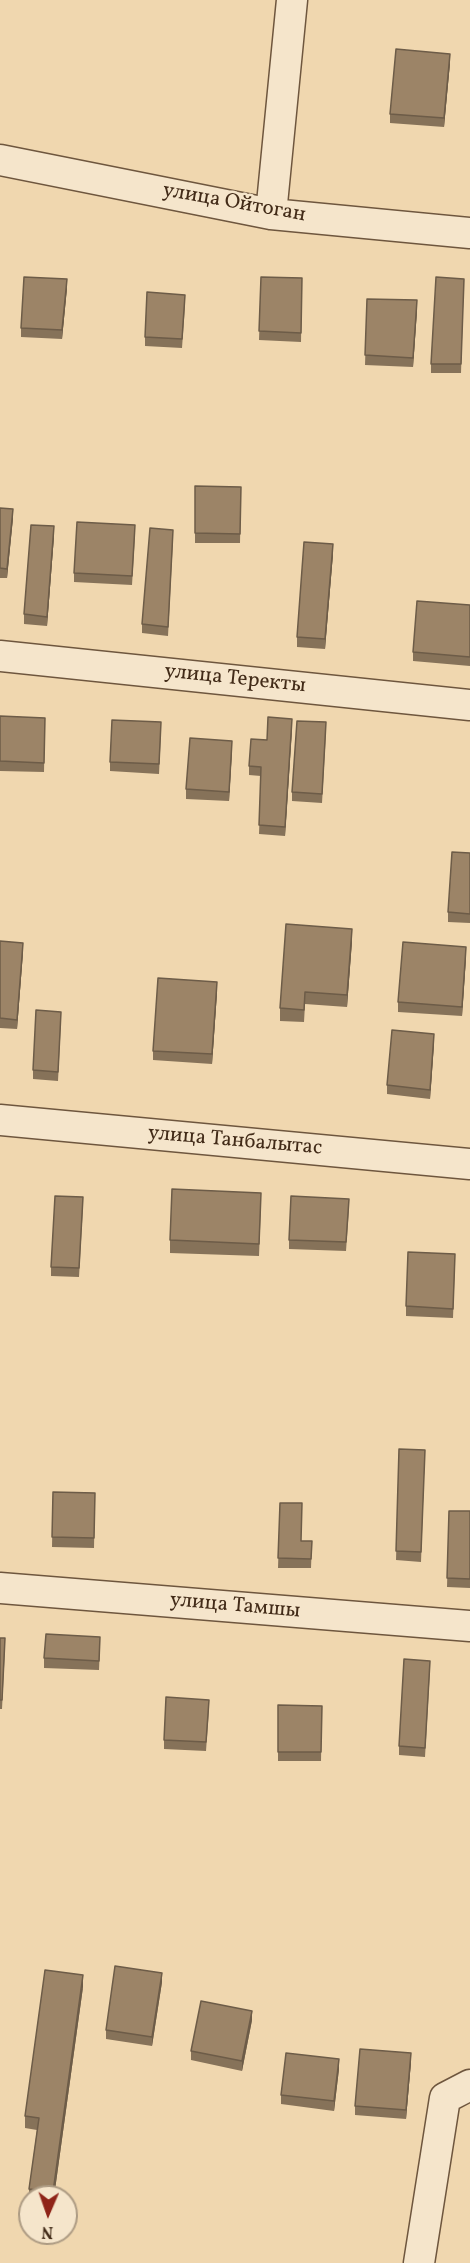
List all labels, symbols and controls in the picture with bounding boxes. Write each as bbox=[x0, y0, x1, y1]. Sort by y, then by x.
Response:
street label: улица Ойтоган bbox=[161, 179, 307, 229]
street label: улица Теректы bbox=[163, 660, 307, 700]
street label: улица Танбалытас bbox=[147, 1122, 323, 1162]
street label: улица Тамшы bbox=[169, 1589, 301, 1625]
north arrow bbox=[18, 2185, 78, 2245]
text: N bbox=[41, 2220, 54, 2242]

